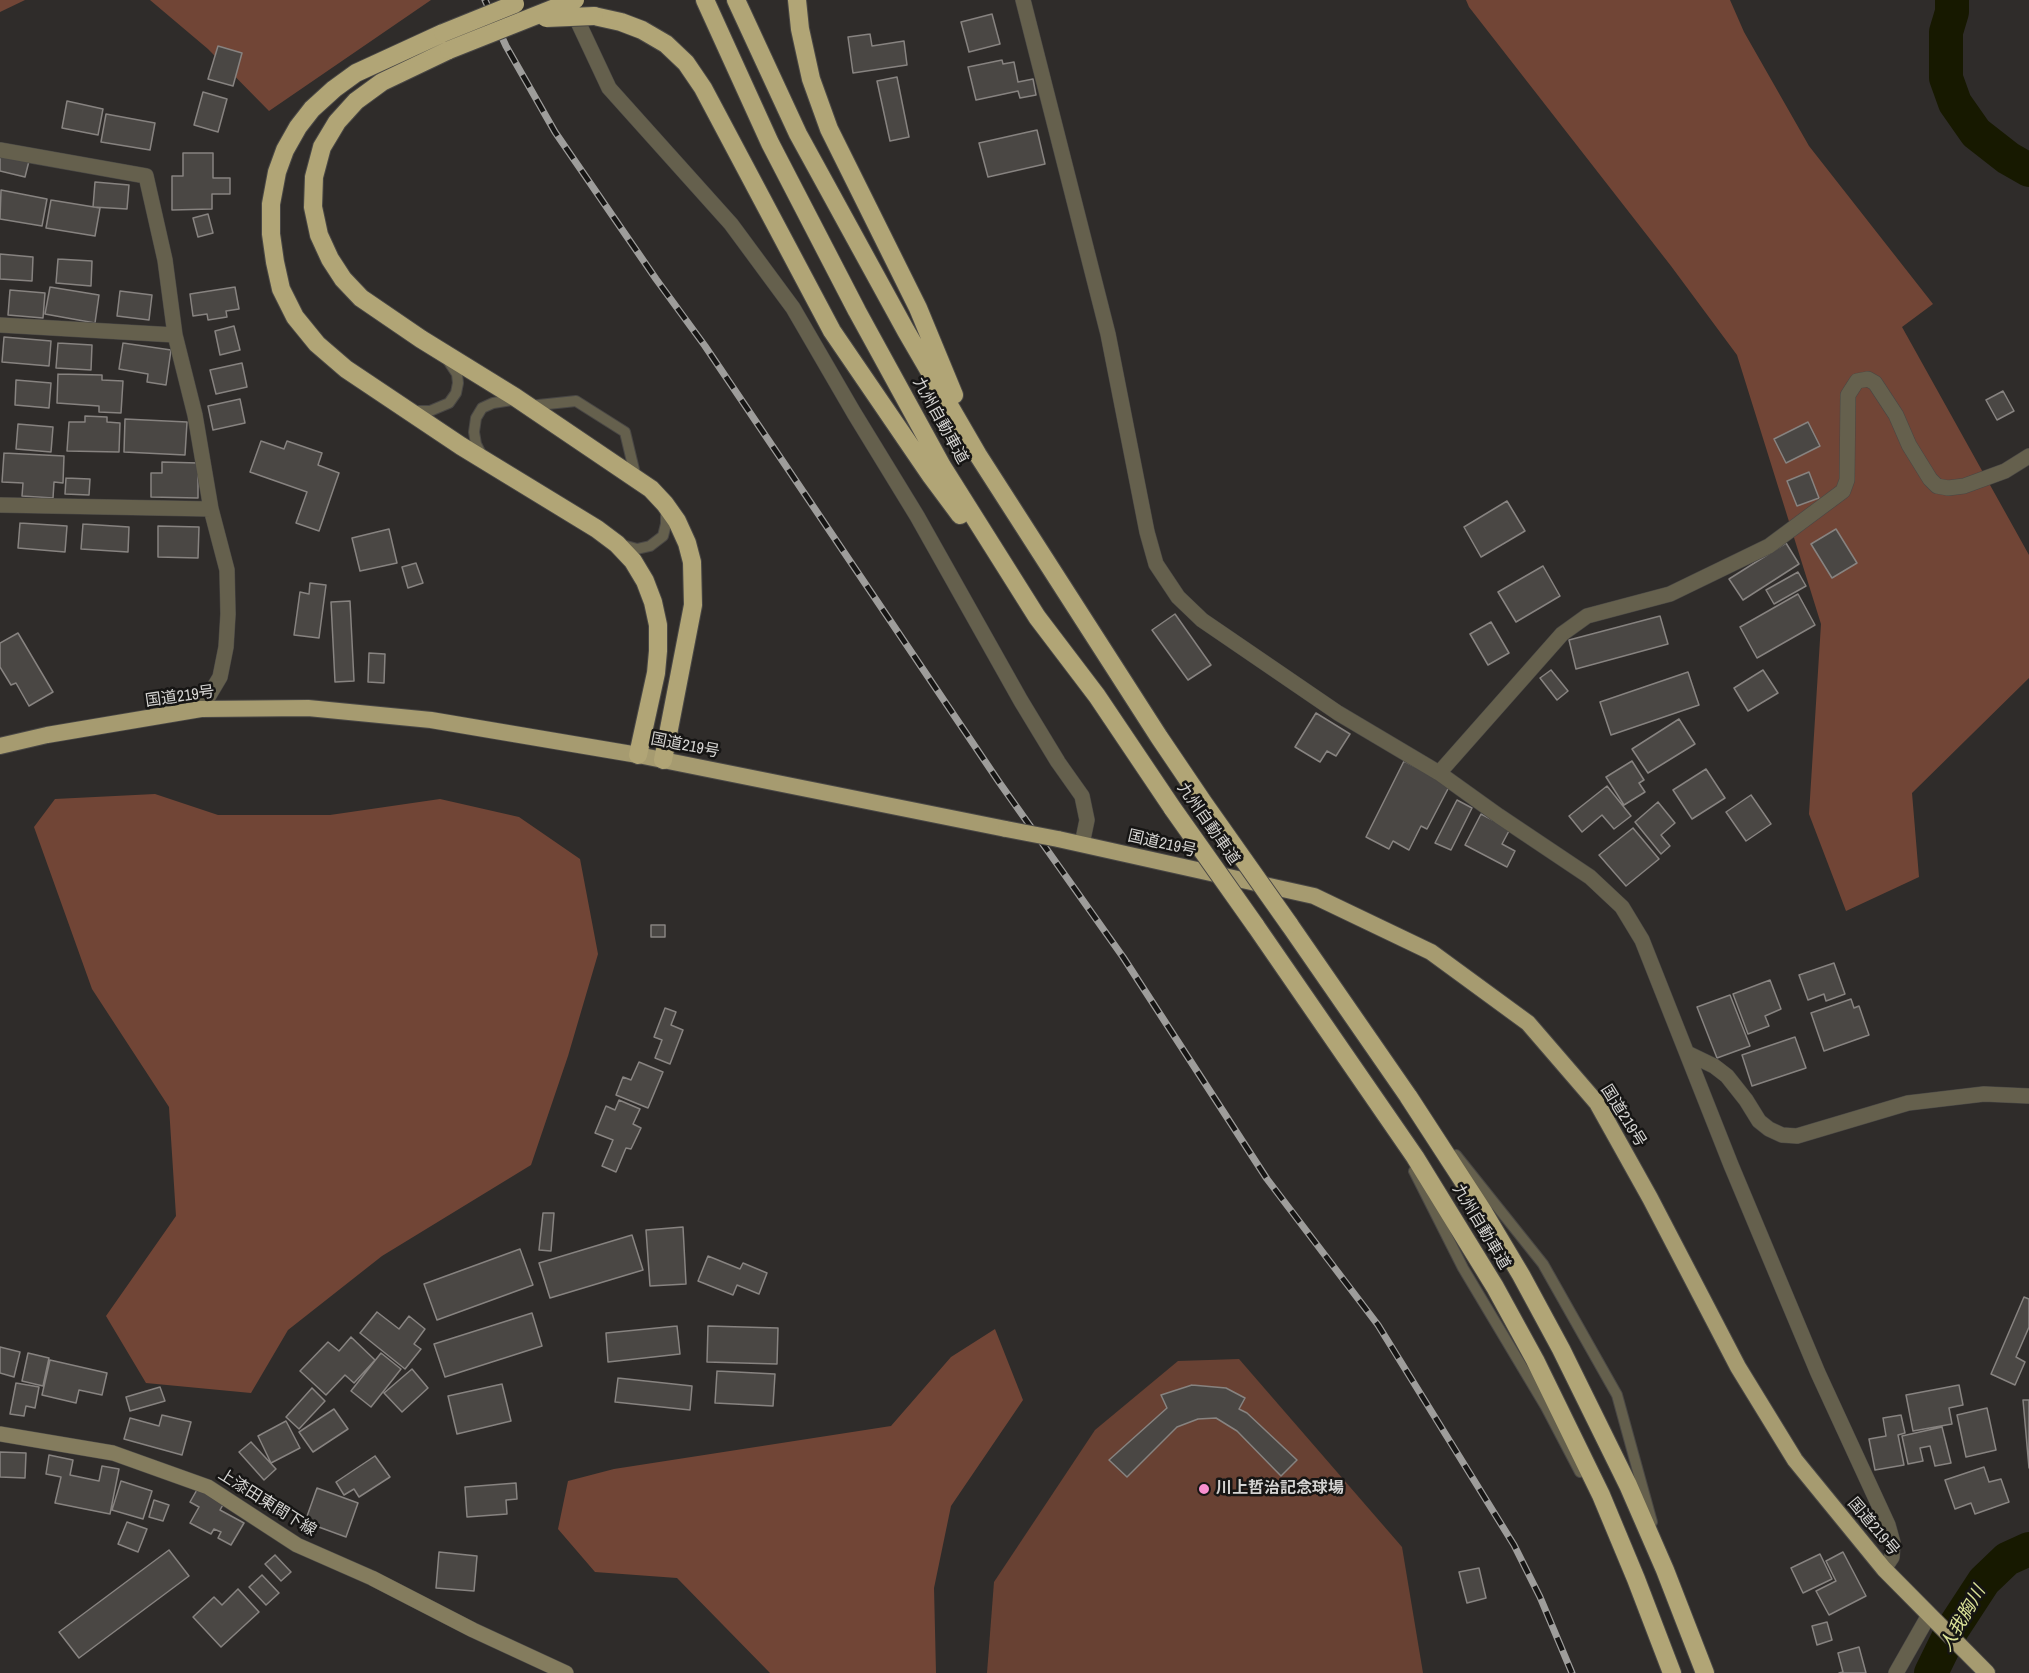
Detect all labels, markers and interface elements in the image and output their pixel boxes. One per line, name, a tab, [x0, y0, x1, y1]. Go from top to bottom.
street label: 九州自動車道	[908, 374, 972, 468]
street label: 国道219号	[144, 683, 216, 711]
street label: 国道219号	[649, 730, 721, 762]
street label: 九州自動車道	[1173, 779, 1243, 869]
street label: 国道219号	[1126, 827, 1198, 861]
street label: 国道219号	[1596, 1081, 1650, 1151]
street label: 九州自動車道	[1448, 1181, 1514, 1273]
street label: 上漆田東間下線	[214, 1465, 320, 1541]
place label: 川上哲治記念球場	[1216, 1479, 1344, 1499]
marker: 川上哲治記念球場	[1197, 1482, 1211, 1496]
street label: 国道219号	[1843, 1494, 1903, 1560]
water label: 人我胸川	[1936, 1582, 1990, 1656]

